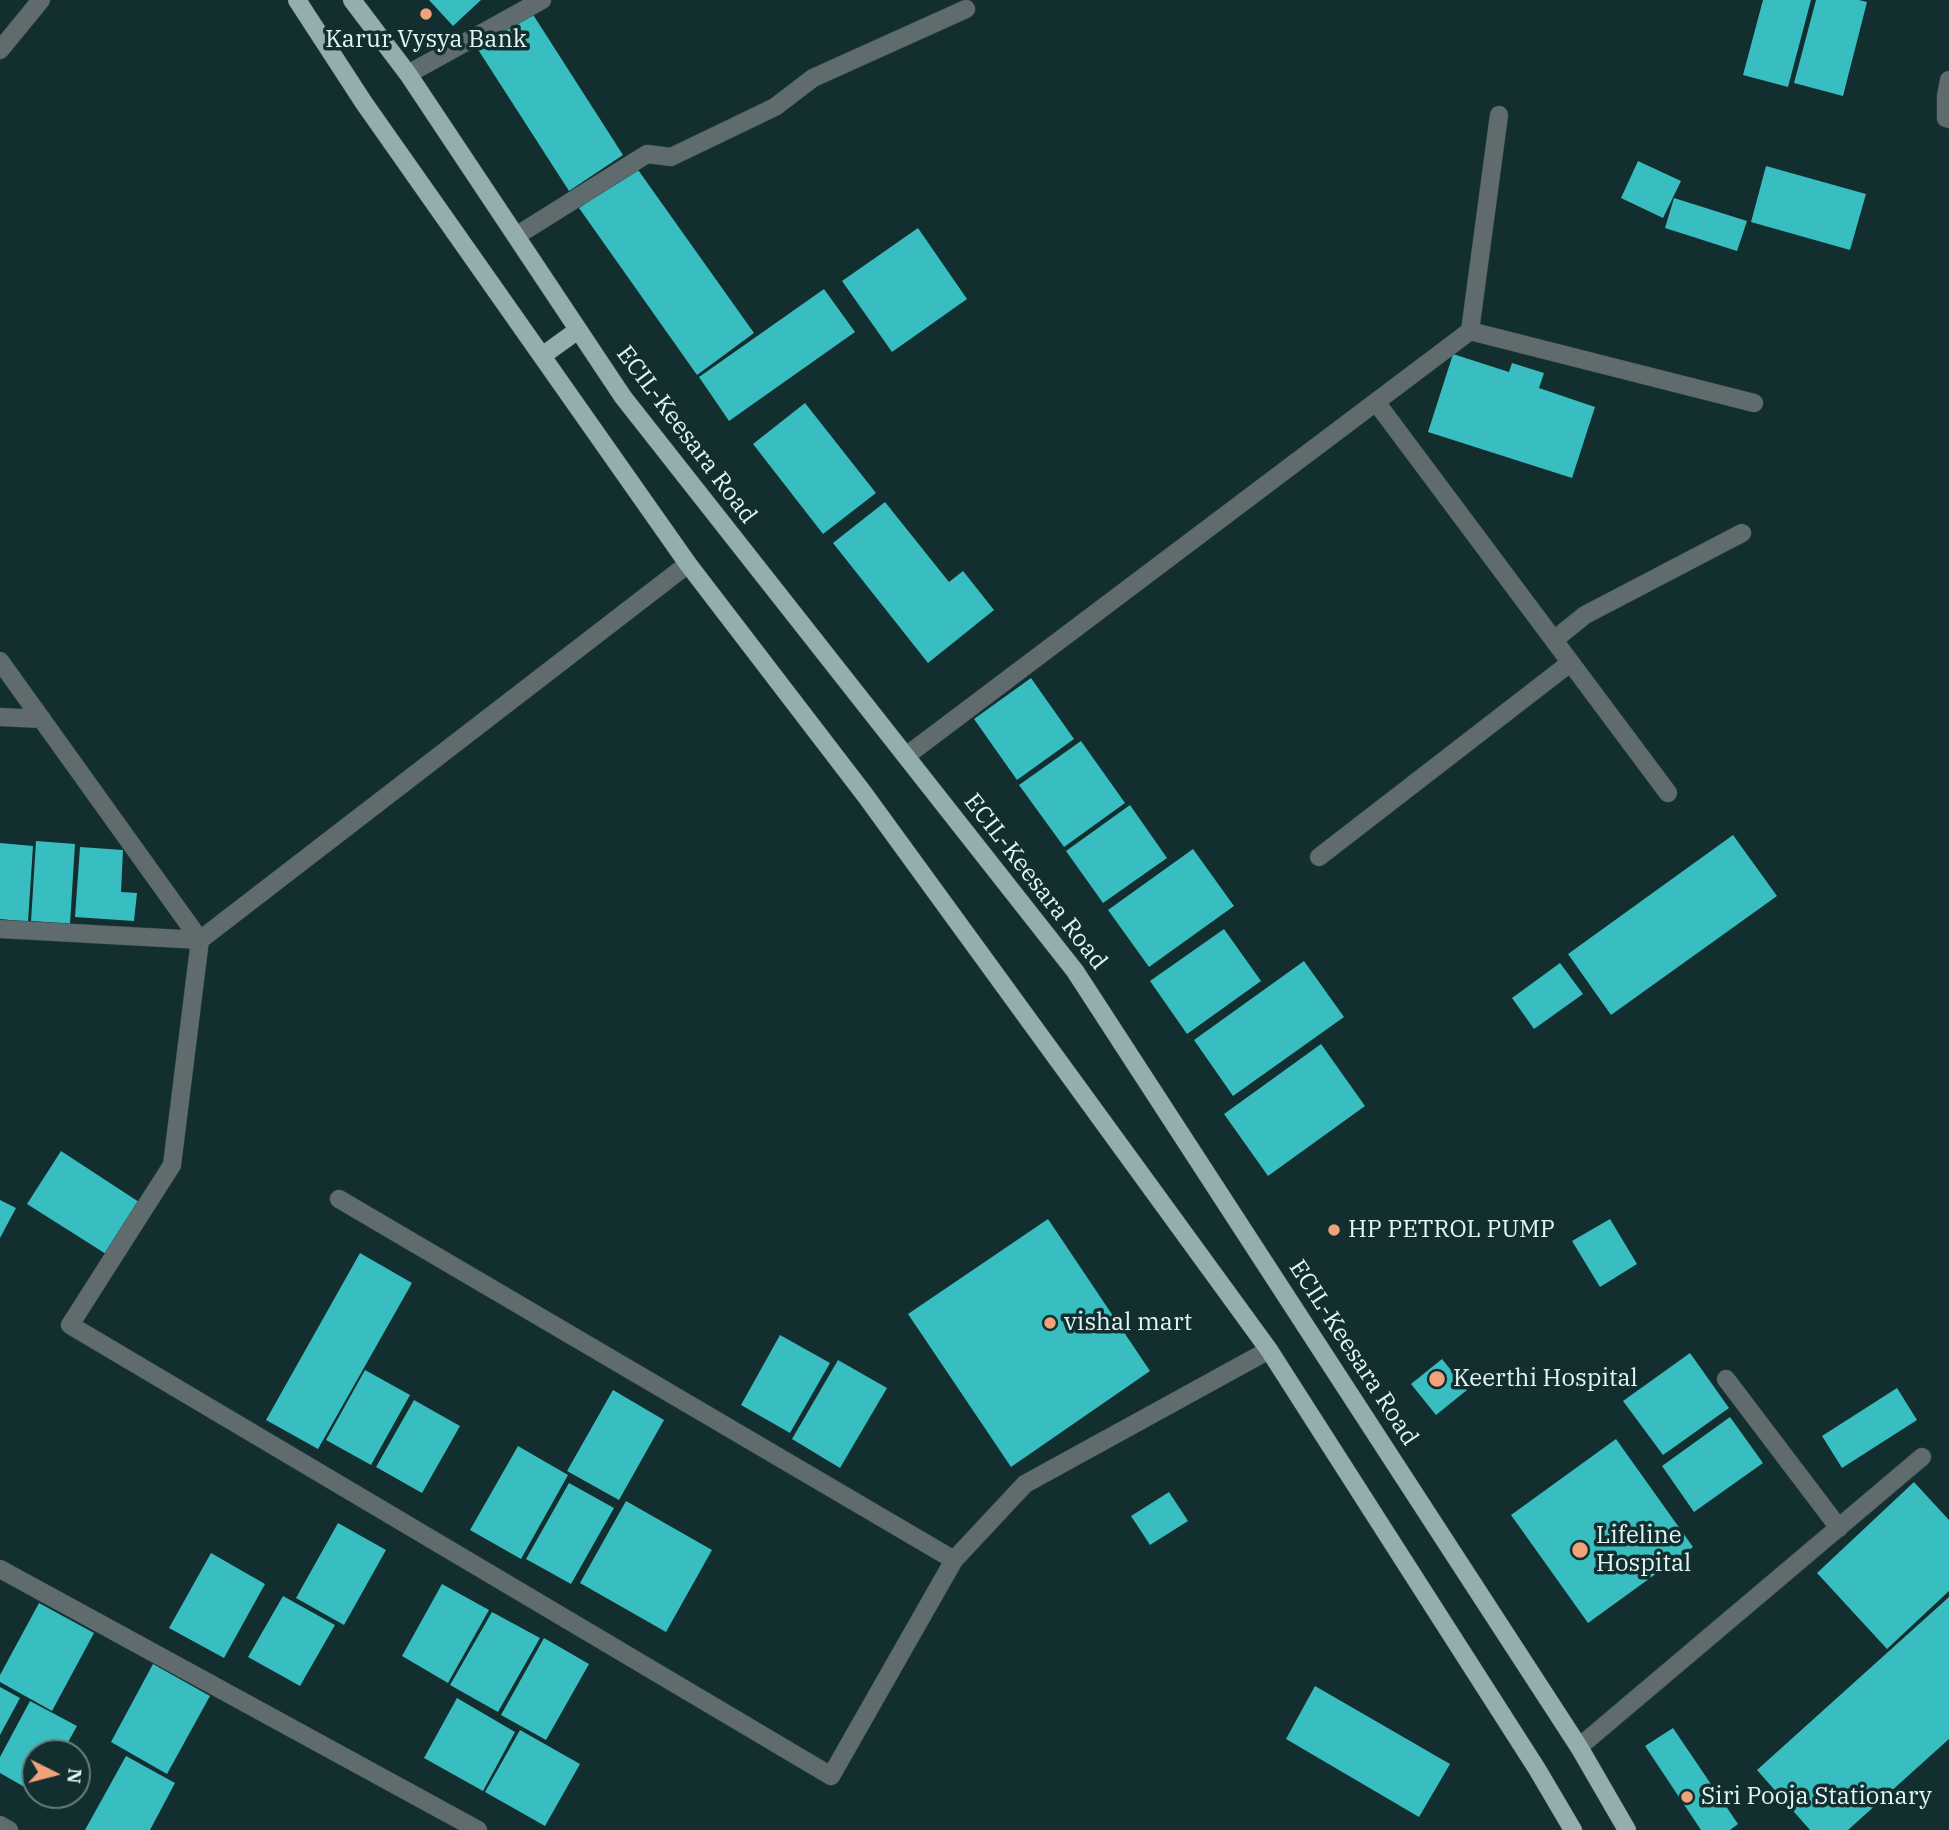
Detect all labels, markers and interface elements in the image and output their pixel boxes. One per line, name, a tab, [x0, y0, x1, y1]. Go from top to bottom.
marker: Karur Vysya Bank	[418, 6, 434, 22]
place label: Karur Vysya Bank	[325, 26, 527, 54]
street label: ECIL-Keesara Road	[610, 340, 762, 530]
street label: ECIL-Keesara Road	[957, 788, 1113, 976]
place label: HP PETROL PUMP	[1348, 1216, 1555, 1244]
marker: HP PETROL PUMP	[1326, 1222, 1342, 1238]
street label: ECIL-Keesara Road	[1282, 1255, 1424, 1451]
place label: vishal mart	[1064, 1309, 1192, 1337]
marker: vishal mart	[1042, 1315, 1058, 1331]
place label: Keerthi Hospital	[1453, 1365, 1638, 1393]
marker: Keerthi Hospital	[1427, 1369, 1447, 1389]
place label: Lifeline Hospital	[1596, 1522, 1691, 1578]
marker: Lifeline Hospital	[1570, 1540, 1590, 1560]
north arrow	[21, 1739, 91, 1809]
text: N	[62, 1767, 88, 1785]
place label: Siri Pooja Stationary	[1701, 1783, 1932, 1811]
marker: Siri Pooja Stationary	[1679, 1789, 1695, 1805]

